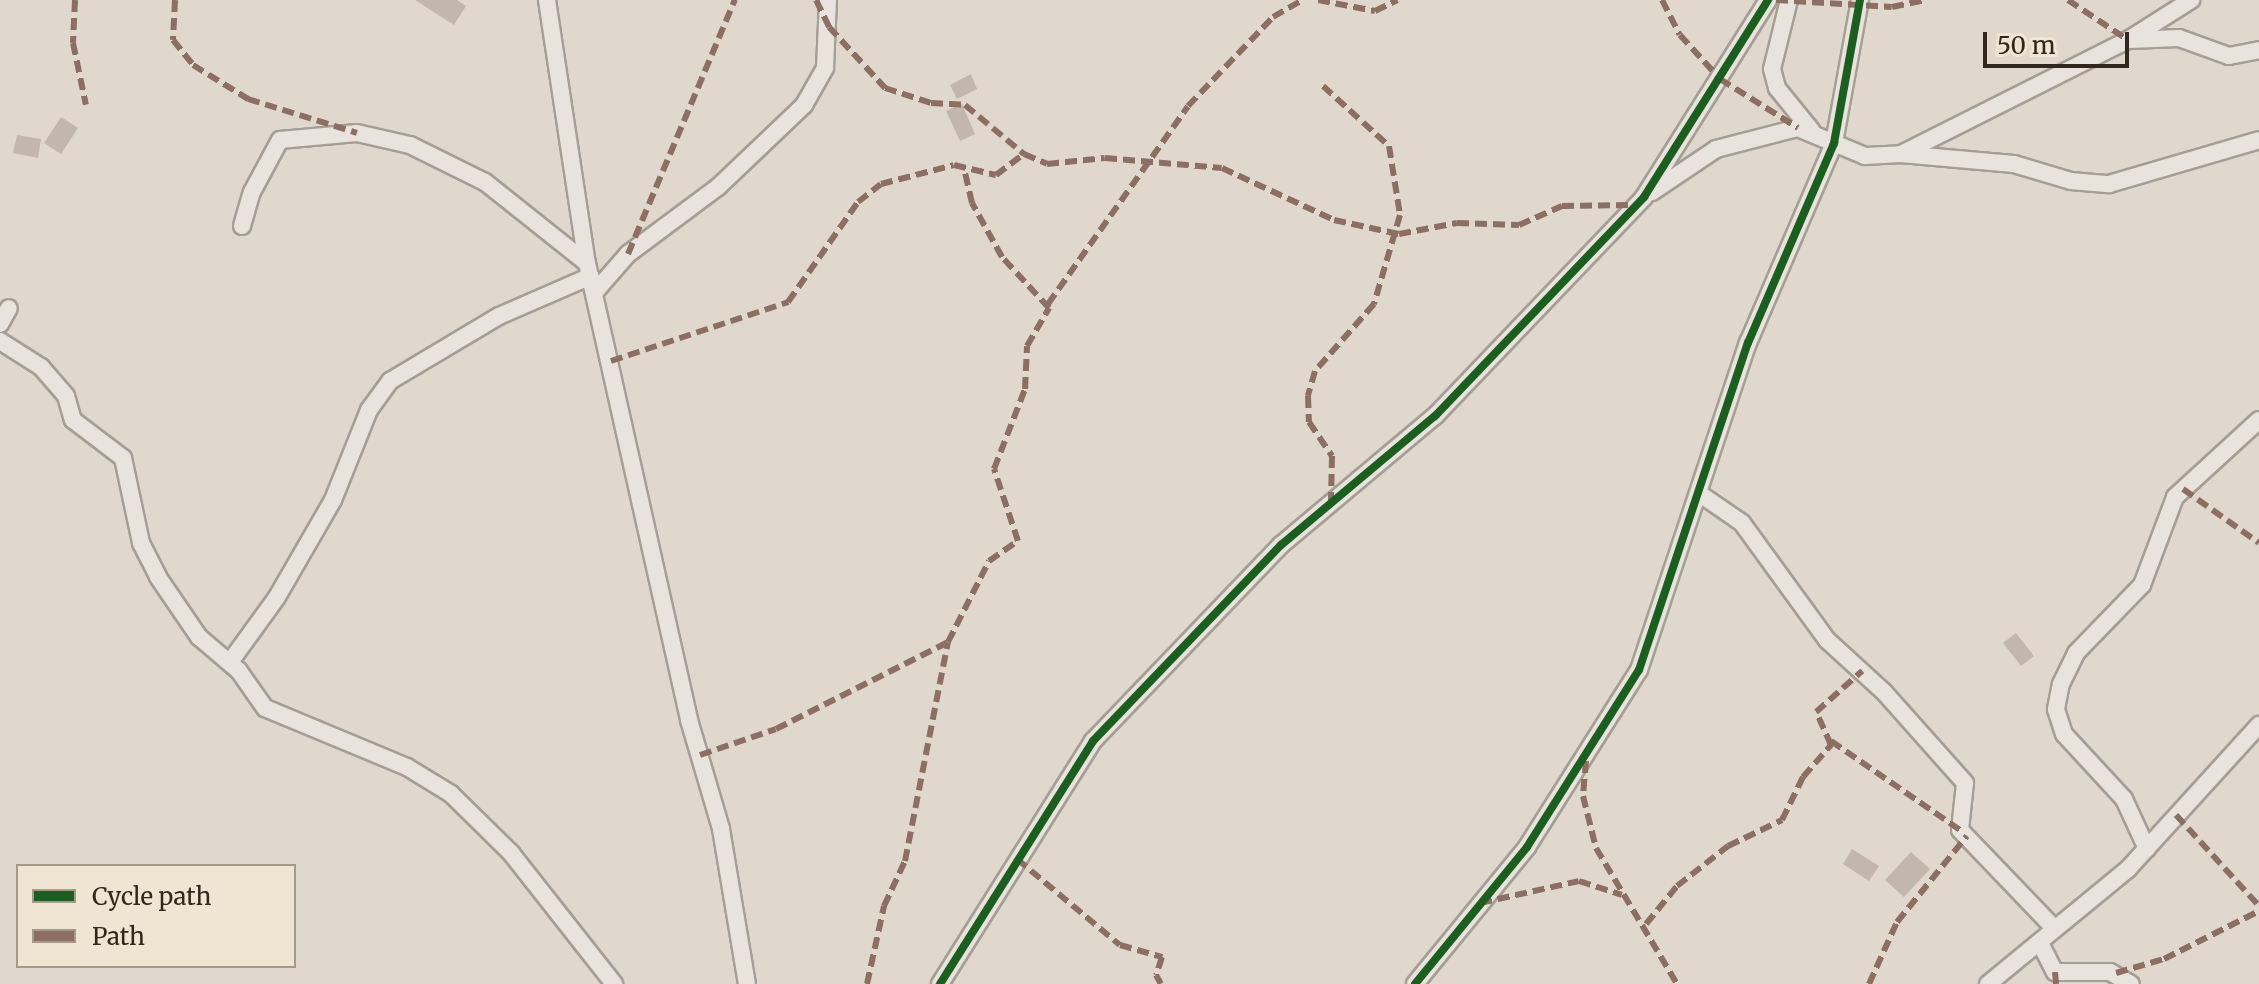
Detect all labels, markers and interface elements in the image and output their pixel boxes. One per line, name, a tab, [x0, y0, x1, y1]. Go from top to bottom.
scale bar	[1987, 16, 2133, 66]
text: 50 m	[1997, 30, 2056, 61]
legend	[16, 864, 296, 968]
text: Cycle path	[92, 881, 211, 912]
text: Path	[92, 921, 145, 952]

